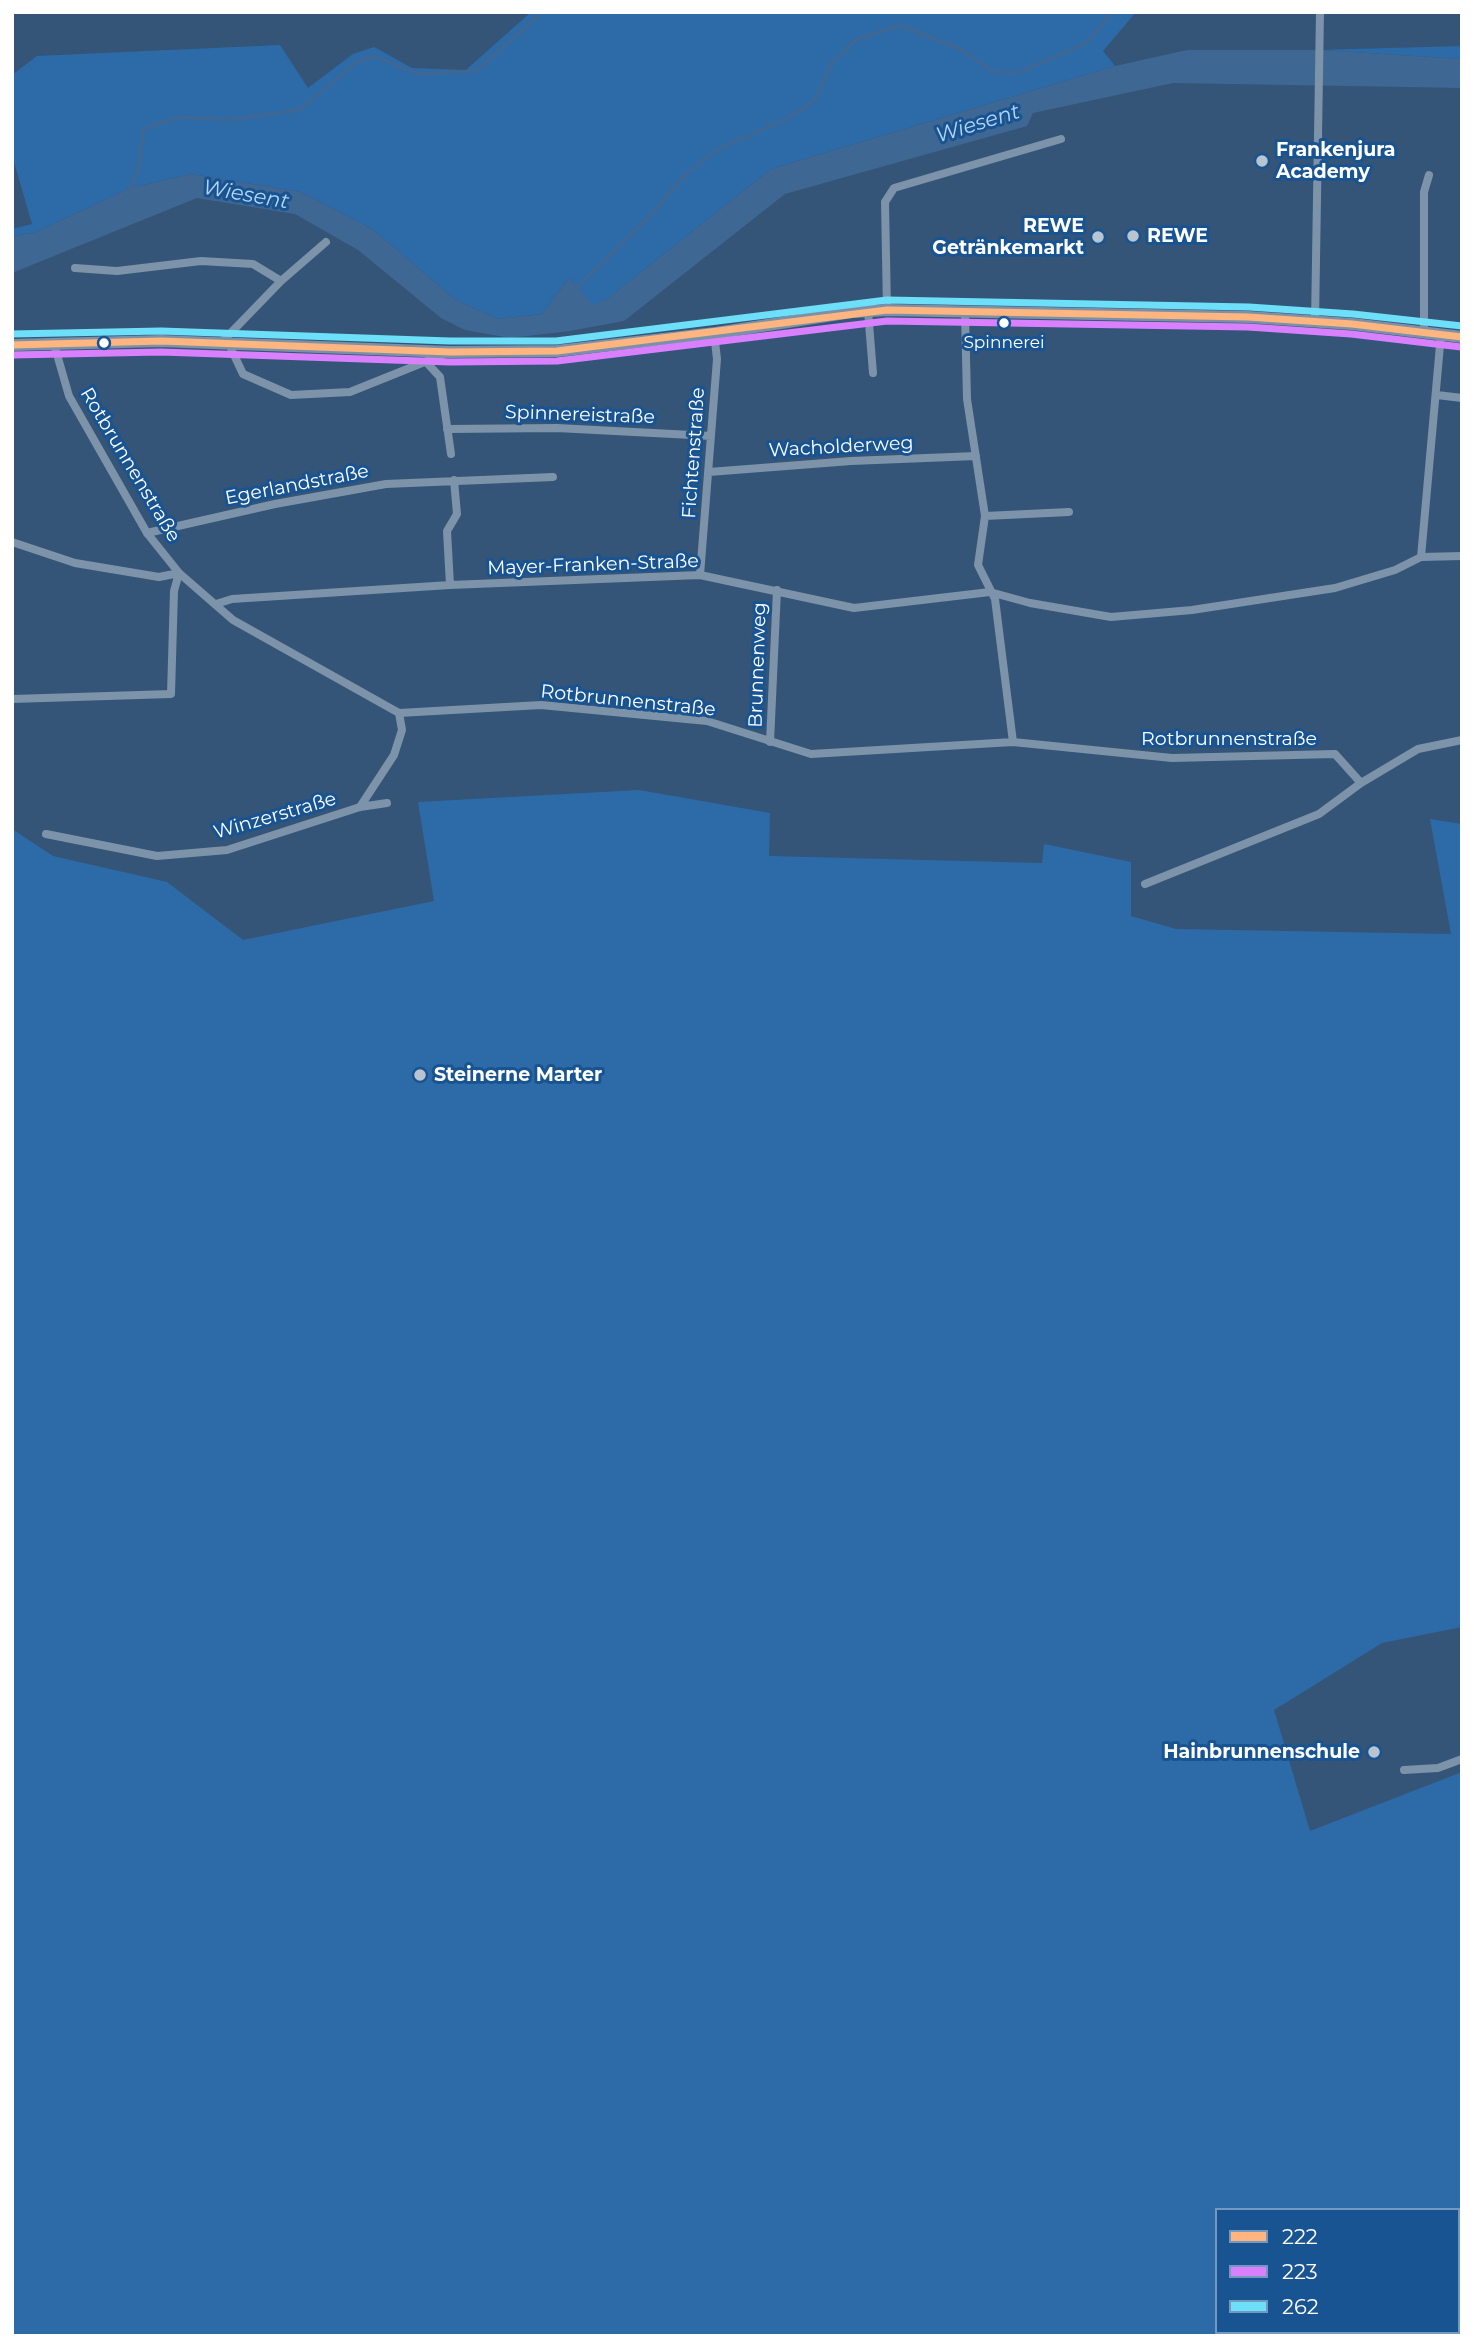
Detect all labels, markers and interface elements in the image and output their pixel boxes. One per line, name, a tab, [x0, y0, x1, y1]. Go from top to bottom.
water label: Wiesent	[933, 99, 1023, 149]
place label: Frankenjura Academy	[1276, 139, 1395, 183]
marker: Frankenjura Academy	[1254, 153, 1270, 169]
water label: Wiesent	[201, 175, 291, 215]
place label: REWE Getränkemarkt	[932, 215, 1084, 259]
place label: REWE	[1147, 225, 1208, 247]
marker: REWE	[1125, 228, 1141, 244]
marker: REWE Getränkemarkt	[1090, 229, 1106, 245]
marker: Spinnerei	[997, 316, 1011, 330]
place label: Spinnerei	[963, 333, 1045, 353]
unlabelled marker	[97, 336, 111, 350]
street label: Rotbrunnenstraße	[75, 384, 185, 546]
street label: Fichtenstraße	[678, 387, 710, 519]
street label: Spinnereistraße	[505, 401, 655, 429]
street label: Wacholderweg	[768, 432, 914, 462]
street label: Egerlandstraße	[223, 460, 371, 510]
street label: Mayer-Franken-Straße	[487, 550, 699, 580]
street label: Brunnenweg	[744, 602, 772, 728]
street label: Rotbrunnenstraße	[539, 680, 717, 722]
street label: Rotbrunnenstraße	[1141, 728, 1317, 750]
street label: Winzerstraße	[211, 788, 339, 844]
place label: Steinerne Marter	[434, 1064, 602, 1086]
marker: Steinerne Marter	[412, 1067, 428, 1083]
place label: Hainbrunnenschule	[1163, 1741, 1360, 1763]
marker: Hainbrunnenschule	[1366, 1744, 1382, 1760]
legend	[1215, 2208, 1460, 2334]
text: 222	[1282, 2224, 1318, 2249]
text: 223	[1282, 2259, 1318, 2284]
text: 262	[1282, 2294, 1319, 2319]

